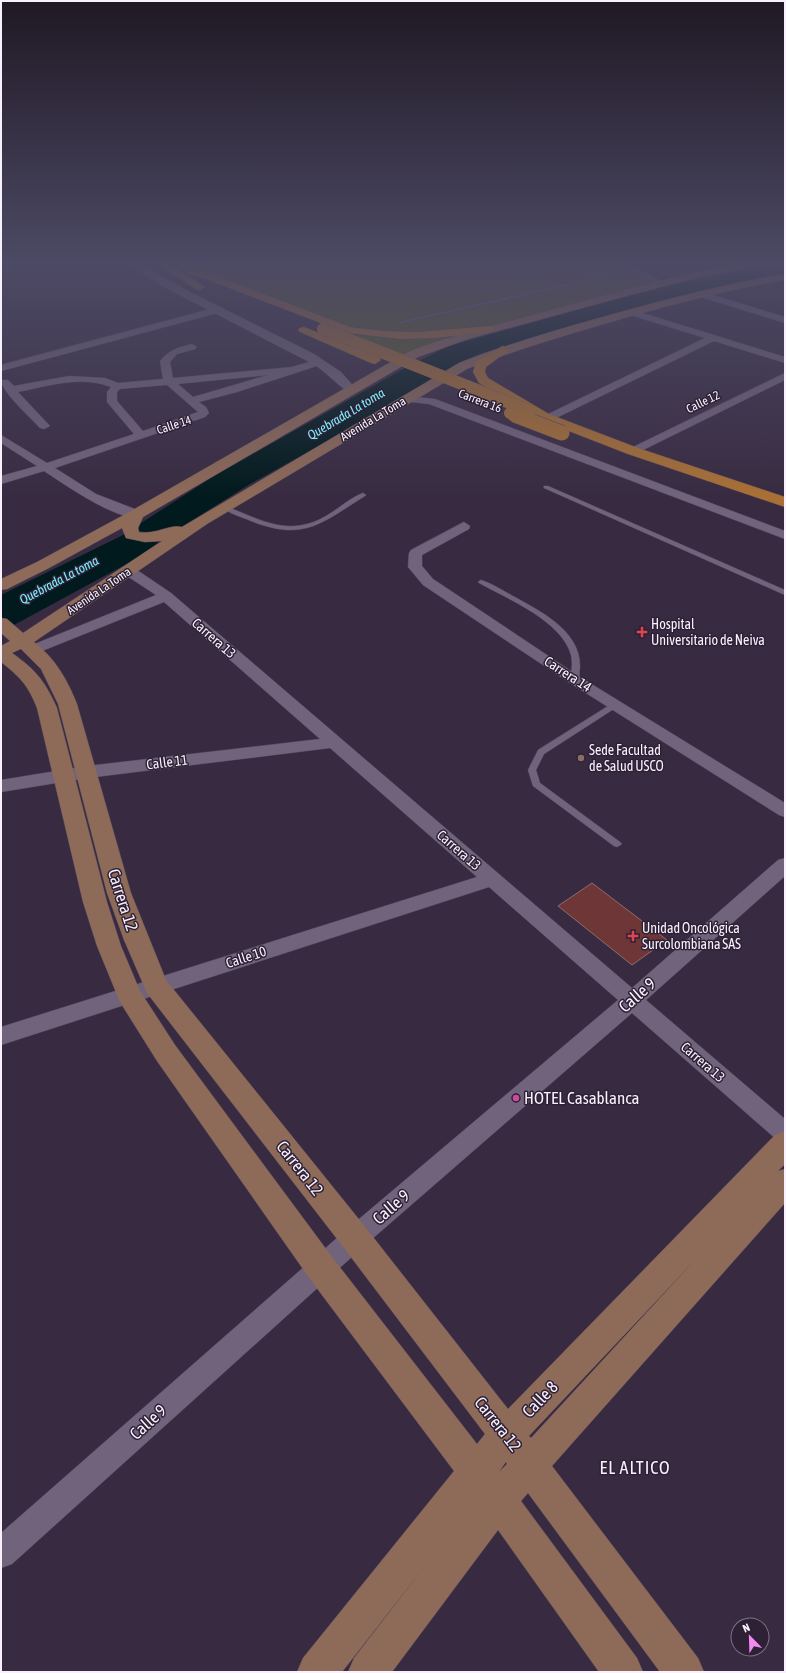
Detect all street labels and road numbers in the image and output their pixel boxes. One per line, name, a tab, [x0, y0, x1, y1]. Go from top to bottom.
street label: Carrera 16	[456, 386, 504, 416]
street label: Calle 12	[684, 388, 722, 416]
street label: Avenida La Toma	[338, 394, 408, 444]
street label: Calle 14	[155, 413, 193, 437]
street label: Avenida La Toma	[64, 565, 134, 617]
street label: Carrera 13	[189, 615, 239, 661]
street label: Carrera 14	[541, 653, 595, 695]
street label: Calle 11	[145, 752, 189, 772]
street label: Carrera 13	[434, 827, 484, 873]
street label: Carrera 12	[104, 866, 142, 934]
street label: Calle 10	[224, 943, 269, 971]
street label: Calle 9	[614, 974, 660, 1016]
street label: Carrera 13	[678, 1039, 728, 1085]
street label: Carrera 12	[272, 1137, 328, 1199]
street label: Calle 9	[368, 1186, 414, 1228]
street label: Calle 8	[518, 1377, 562, 1421]
street label: Carrera 12	[470, 1393, 526, 1455]
street label: Calle 9	[126, 1400, 170, 1444]

